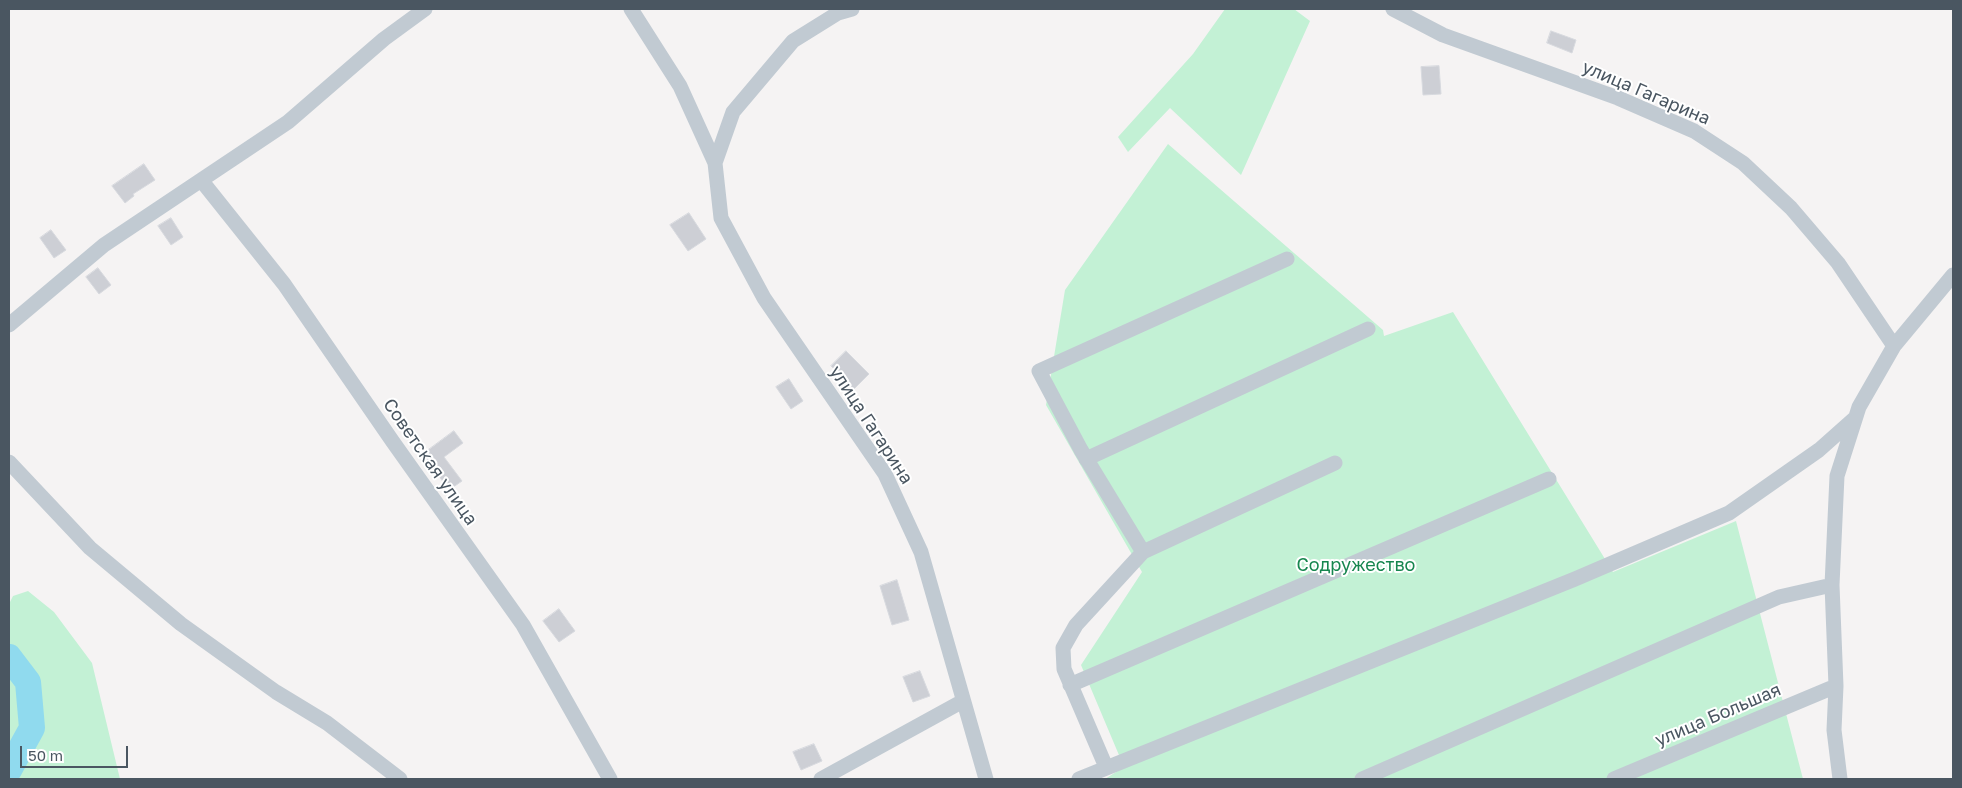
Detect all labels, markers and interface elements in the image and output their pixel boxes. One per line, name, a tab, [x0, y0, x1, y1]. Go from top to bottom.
street label: улица Гагарина	[1579, 56, 1713, 130]
street label: улица Гагарина	[825, 362, 917, 488]
street label: Советская улица	[378, 394, 482, 530]
park label: Содружество	[1297, 554, 1415, 576]
street label: улица Большая	[1652, 679, 1784, 751]
scale bar	[22, 736, 130, 768]
text: 50 m	[28, 746, 63, 764]

